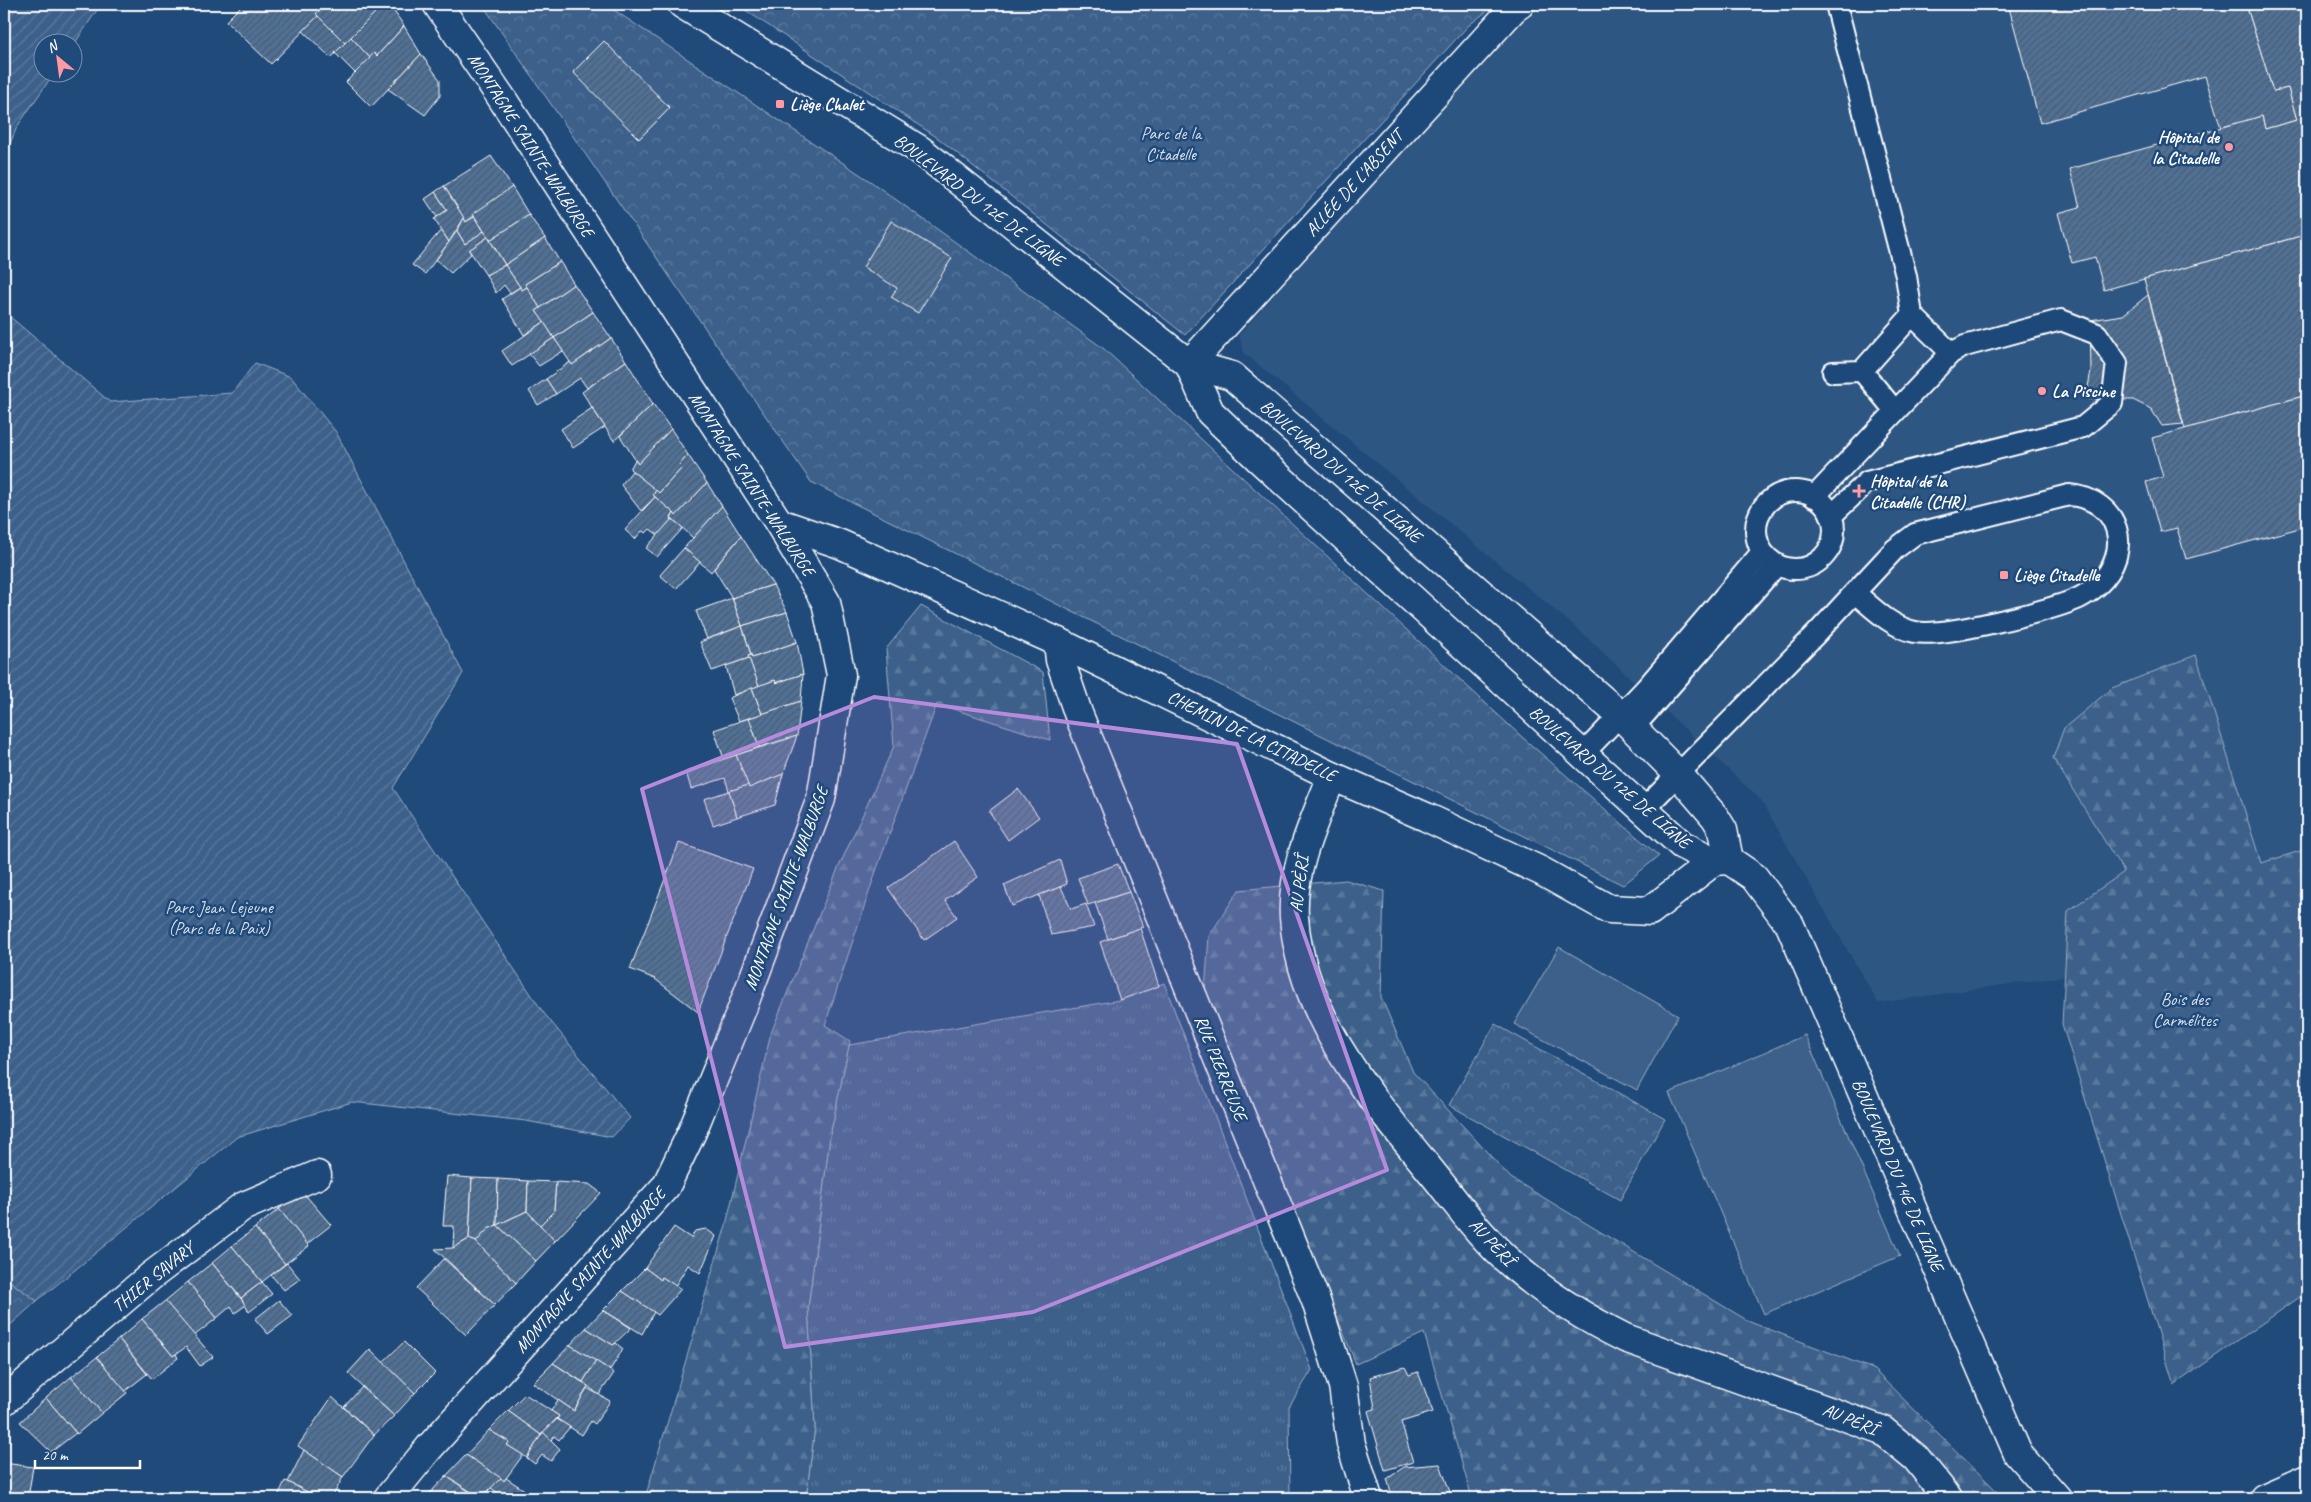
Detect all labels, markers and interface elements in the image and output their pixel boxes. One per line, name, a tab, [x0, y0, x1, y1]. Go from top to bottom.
north arrow	[32, 32, 82, 82]
text: N	[44, 36, 62, 57]
street label: MONTAGNE SAINTE-WALBURGE	[463, 49, 600, 243]
place label: Liège Chalet	[790, 93, 866, 115]
marker: Liège Chalet	[774, 98, 786, 110]
park label: Parc de la Citadelle	[1141, 122, 1203, 165]
street label: ALLÉE DE L'ABSENT	[1300, 122, 1410, 241]
place label: Hôpital de la Citadelle	[2152, 126, 2221, 169]
street label: BOULEVARD DU 12E DE LIGNE	[890, 129, 1070, 273]
marker: Hôpital de la Citadelle	[2223, 141, 2235, 153]
place label: La Piscine	[2052, 380, 2117, 402]
marker: La Piscine	[2036, 385, 2048, 397]
street label: MONTAGNE SAINTE-WALBURGE	[684, 388, 821, 582]
street label: BOULEVARD DU 12E DE LIGNE	[1256, 395, 1428, 549]
place label: Hôpital de la Citadelle (CHR)	[1870, 470, 1966, 513]
marker: Hôpital de la Citadelle (CHR)	[1852, 484, 1866, 498]
place label: Liège Citadelle	[2014, 564, 2102, 586]
marker: Liège Citadelle	[1998, 569, 2010, 581]
street label: CHEMIN DE LA CITADELLE	[1164, 686, 1342, 787]
street label: BOULEVARD DU 12E DE LIGNE	[1525, 701, 1697, 855]
street label: MONTAGNE SAINTE-WALBURGE	[739, 781, 834, 993]
street label: AU PÈRÎ	[1285, 851, 1314, 914]
park label: Parc Jean Lejeune (Parc de la Paix)	[165, 896, 274, 939]
park label: Bois des Carmélites	[2153, 988, 2219, 1031]
street label: RUE PIERREUSE	[1190, 1012, 1253, 1126]
street label: BOULEVARD DU 14E DE LIGNE	[1847, 1075, 1950, 1277]
street label: MONTAGNE SAINTE-WALBURGE	[510, 1181, 672, 1357]
street label: AU PÈRÎ	[1465, 1214, 1522, 1273]
street label: THIER SAVARY	[108, 1235, 202, 1317]
street label: AU PÈRÎ	[1820, 1398, 1884, 1441]
scale bar	[35, 1437, 140, 1469]
text: 20 m	[42, 1446, 69, 1465]

